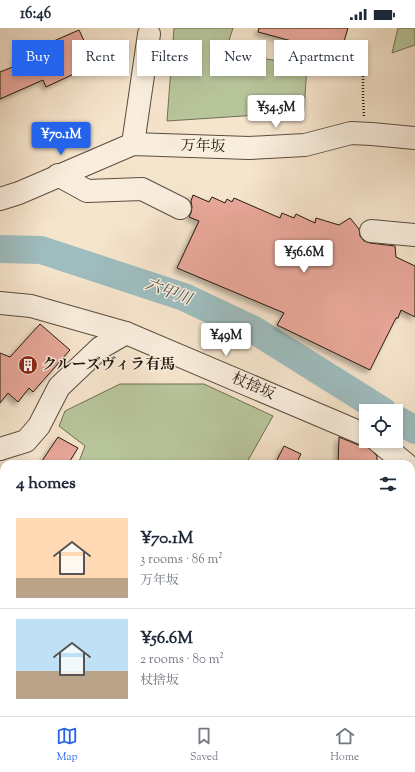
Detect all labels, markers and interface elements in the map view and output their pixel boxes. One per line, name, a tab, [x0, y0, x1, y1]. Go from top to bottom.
text: 16:46	[20, 4, 51, 25]
chip: Buy	[12, 40, 64, 76]
chip: Rent	[72, 40, 129, 76]
chip: Filters	[137, 40, 202, 76]
chip: New	[210, 40, 266, 76]
chip: Apartment	[274, 40, 368, 76]
pin: ¥54.5M	[243, 95, 309, 129]
text: ¥54.5M	[256, 99, 296, 117]
pin: ¥70.1M	[28, 122, 94, 156]
text: ¥70.1M	[41, 126, 81, 144]
street label: 万年坂	[180, 136, 226, 158]
pin: ¥56.6M	[271, 240, 337, 274]
text: ¥56.6M	[284, 244, 324, 262]
water label: 六甲川	[142, 274, 196, 313]
pin: ¥49M	[202, 323, 250, 357]
text: ¥49M	[210, 327, 242, 345]
building icon: クルーズヴィラ有馬	[17, 354, 39, 376]
place label: クルーズヴィラ有馬	[42, 355, 175, 376]
street label: 杖捨坂	[228, 369, 278, 405]
map controls	[359, 404, 403, 448]
button: locate	[359, 404, 403, 448]
text: 4 homes	[16, 472, 76, 496]
icon: filters	[377, 473, 399, 495]
text: ¥70.1M	[140, 527, 193, 551]
icon: home	[48, 534, 96, 582]
text: 3 rooms · 86 m²	[140, 551, 223, 569]
text: 万年坂	[140, 572, 179, 590]
text: ¥56.6M	[140, 627, 193, 651]
icon: home	[48, 635, 96, 683]
text: 2 rooms · 80 m²	[140, 651, 224, 669]
text: 杖捨坂	[140, 672, 179, 690]
tab: Map	[56, 725, 78, 765]
tab: Saved	[190, 725, 218, 765]
tab: Home	[330, 725, 359, 765]

